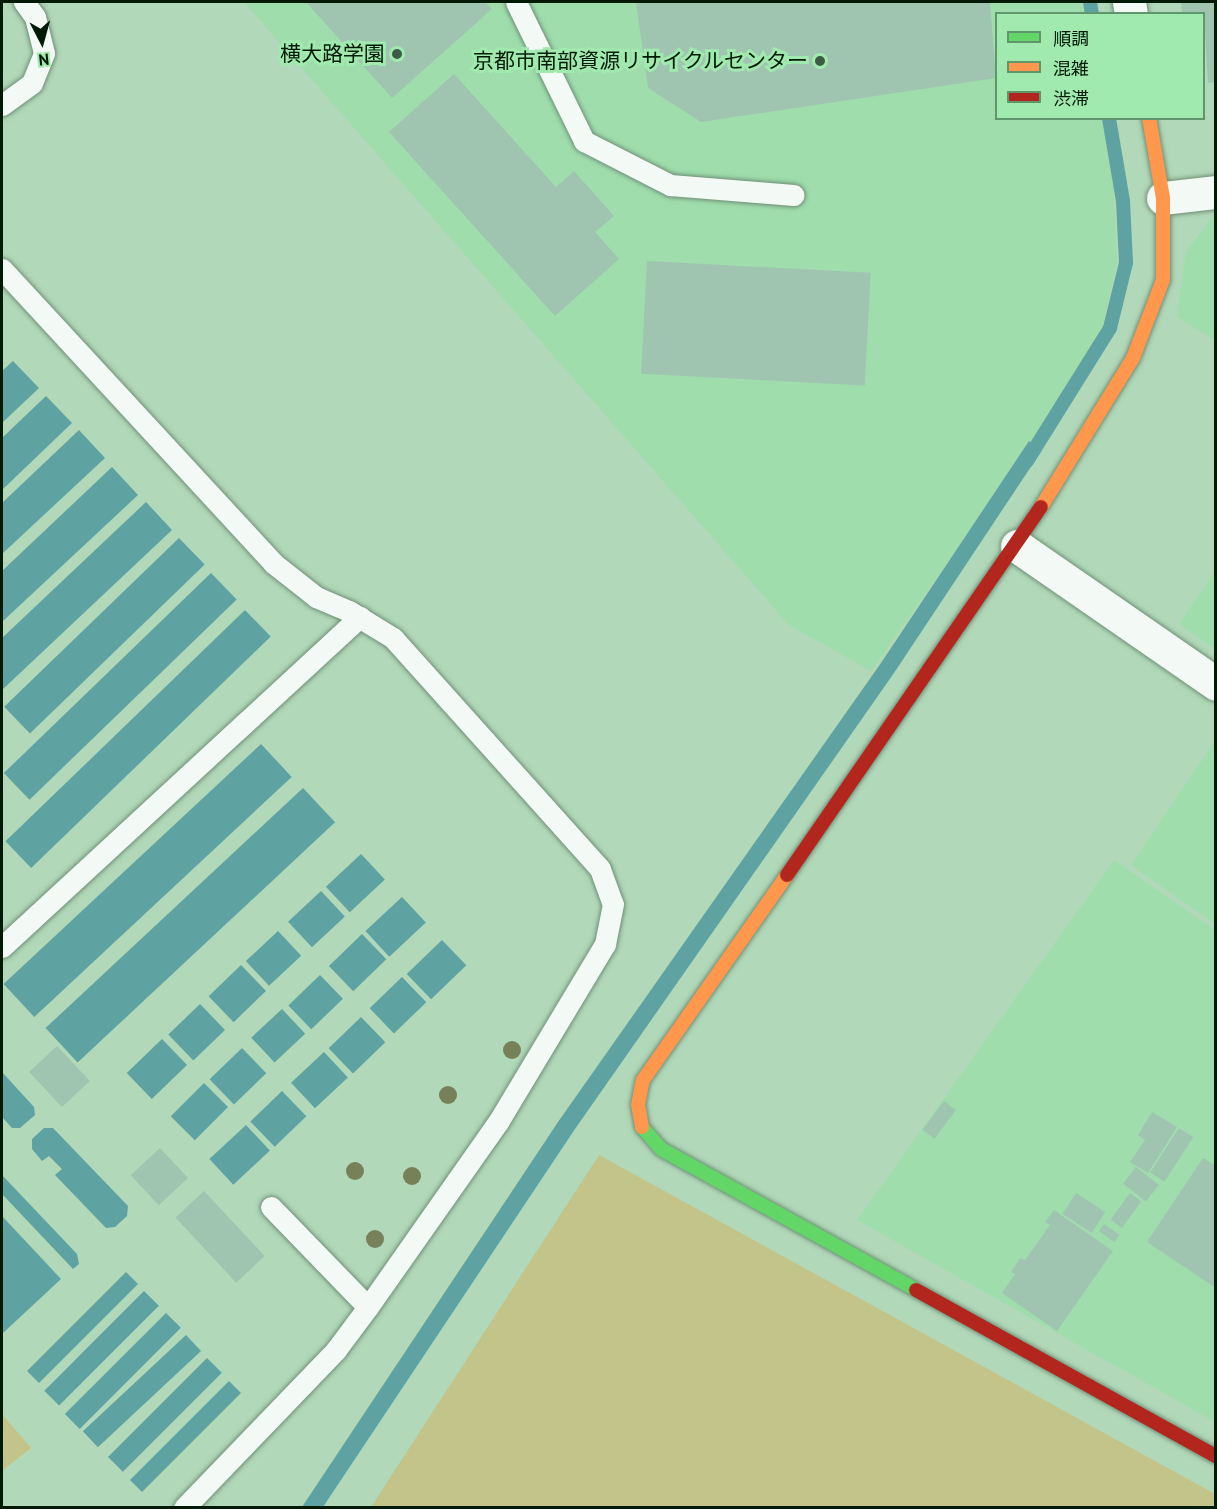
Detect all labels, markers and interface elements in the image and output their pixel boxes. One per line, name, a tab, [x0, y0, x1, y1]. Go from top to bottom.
north arrow	[12, 12, 72, 72]
legend	[995, 12, 1205, 120]
text: 順調	[1053, 27, 1089, 50]
place label: 横大路学園	[280, 41, 385, 67]
marker: 横大路学園	[390, 47, 404, 61]
place label: 京都市南部資源リサイクルセンター	[472, 48, 808, 74]
text: N	[38, 49, 50, 70]
marker: 京都市南部資源リサイクルセンター	[813, 54, 827, 68]
text: 混雑	[1053, 57, 1089, 80]
text: 渋滞	[1053, 87, 1089, 110]

